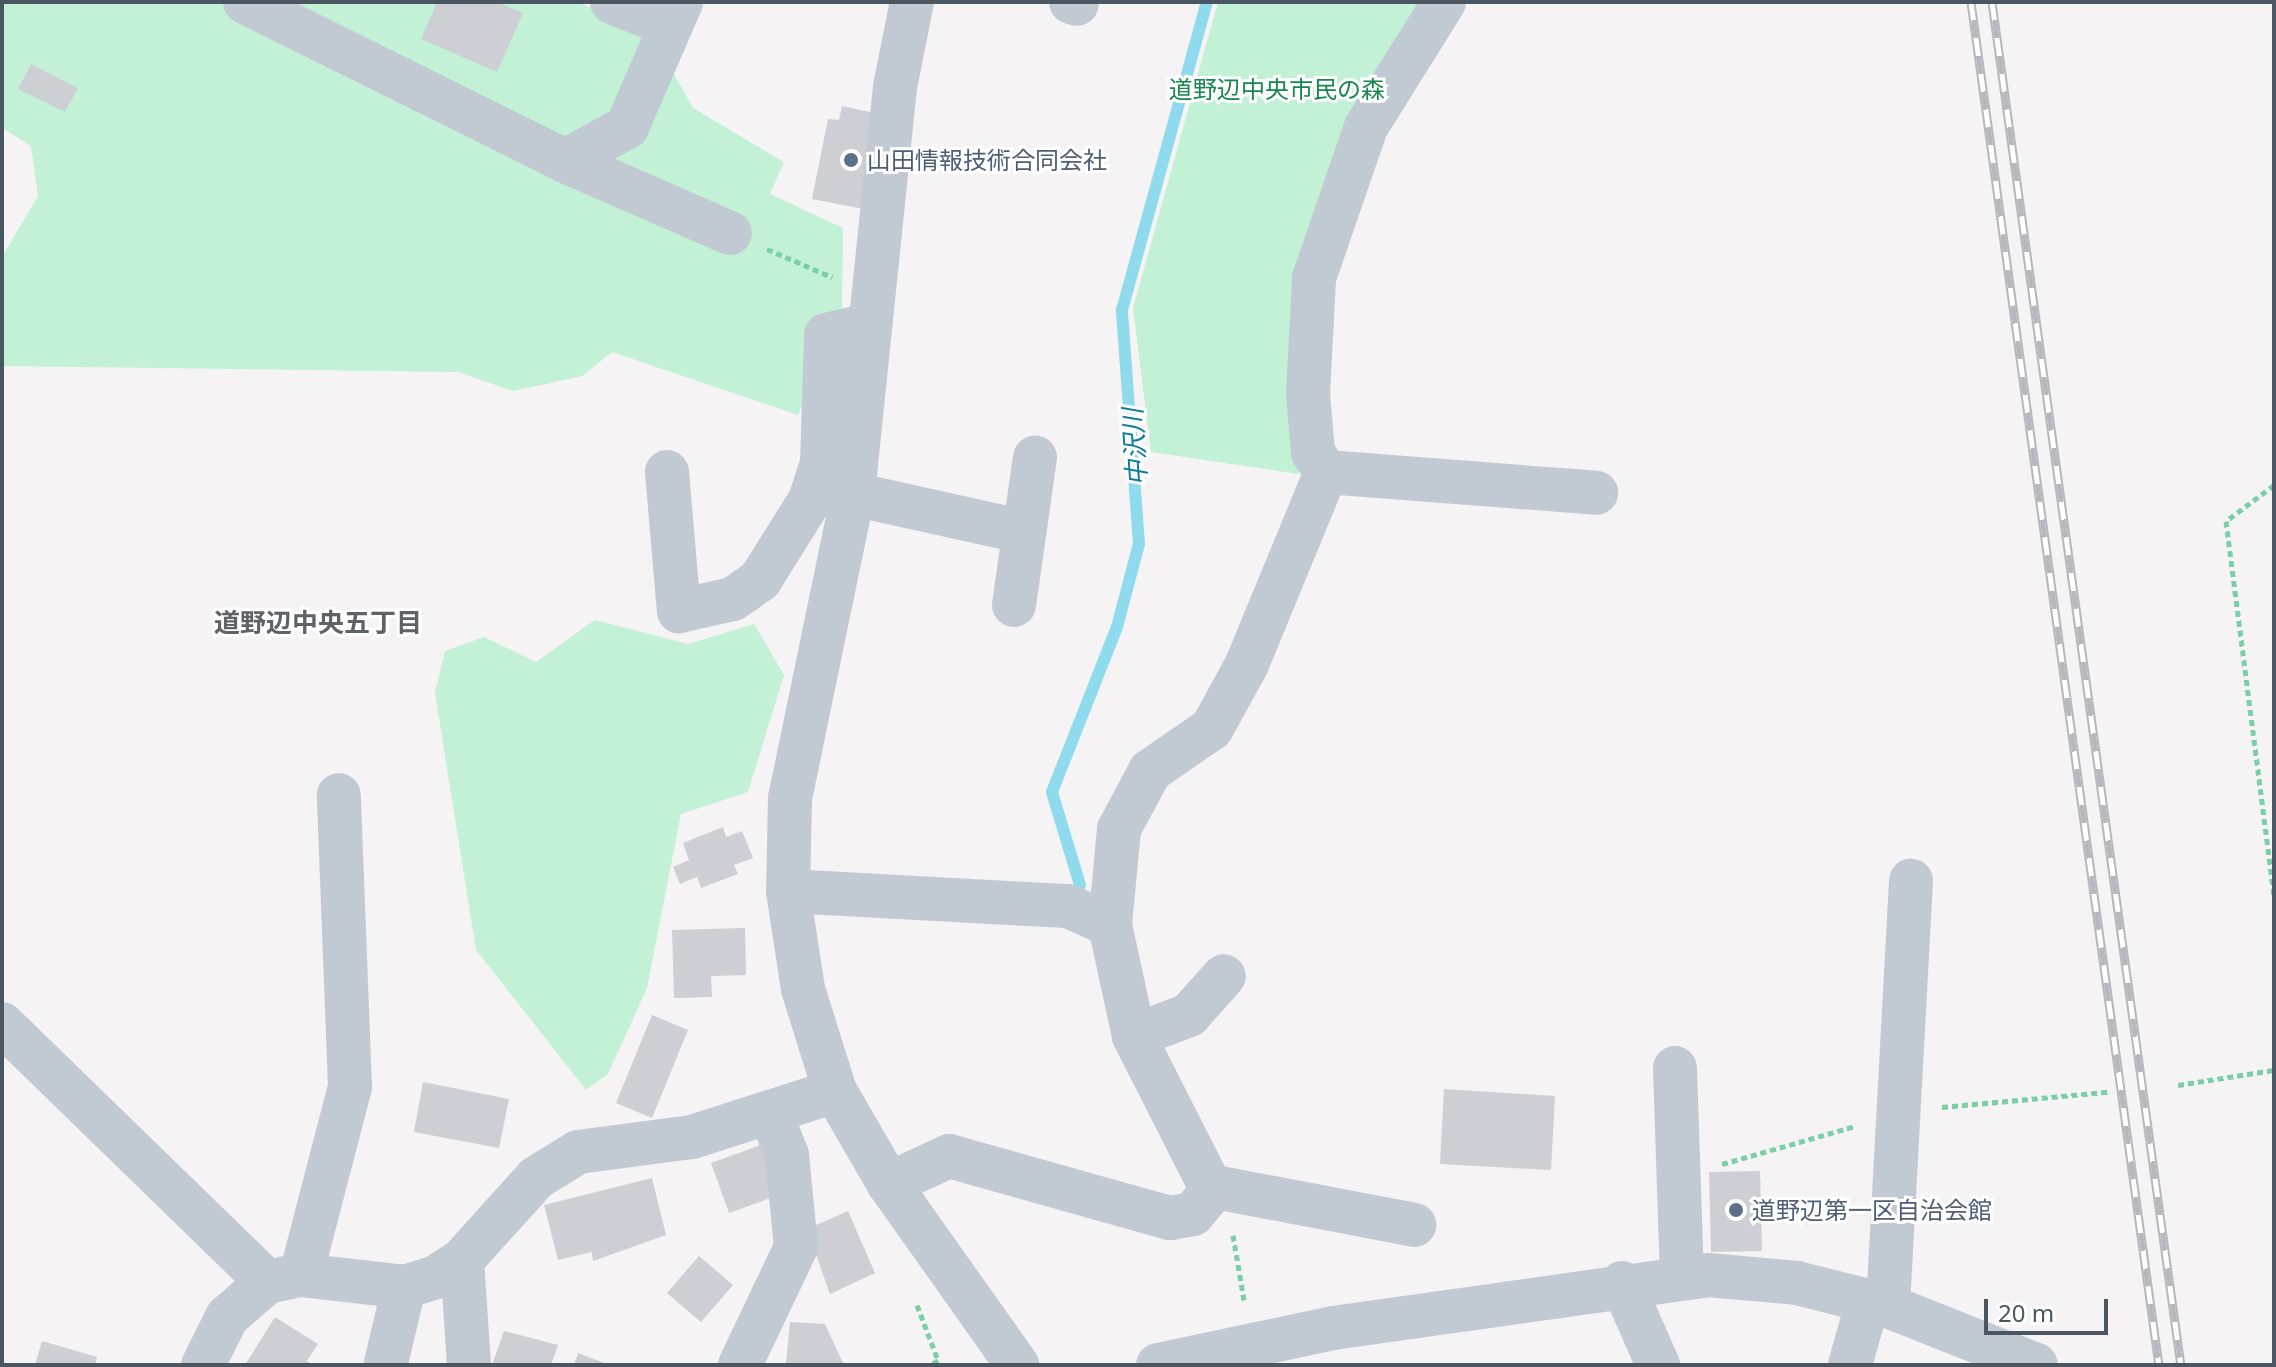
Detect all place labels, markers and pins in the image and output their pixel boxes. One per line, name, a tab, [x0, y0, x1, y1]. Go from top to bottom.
place label: 山田情報技術合同会社	[867, 146, 1107, 174]
marker: 山田情報技術合同会社	[842, 151, 860, 169]
place label: 道野辺第一区自治会館	[1752, 1196, 1992, 1224]
marker: 道野辺第一区自治会館	[1727, 1201, 1745, 1219]

